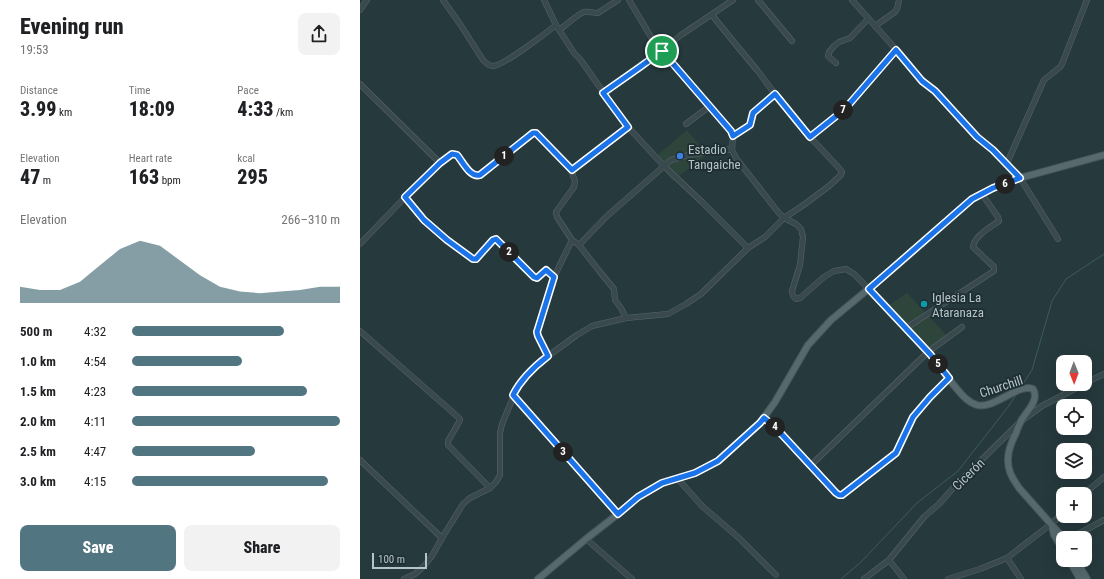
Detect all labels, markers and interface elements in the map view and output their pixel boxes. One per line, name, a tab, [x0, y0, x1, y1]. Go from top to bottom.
button: share	[298, 13, 340, 55]
text: Evening run	[20, 14, 124, 39]
pin	[645, 34, 679, 68]
icon: arrive	[651, 40, 673, 62]
text: 19:53	[20, 42, 49, 57]
text: Distance	[20, 84, 58, 97]
text: Time	[129, 84, 150, 97]
text: Pace	[237, 84, 259, 97]
text: 3.99	[20, 97, 56, 121]
text: 18:09	[129, 97, 175, 121]
text: 4:33	[237, 97, 273, 121]
pin: 7	[833, 100, 853, 120]
text: 7	[840, 103, 846, 116]
text: km	[56, 106, 72, 119]
text: /km	[273, 106, 293, 119]
place label: Estadio Tangaiche	[688, 142, 741, 172]
pin: 1	[494, 146, 514, 166]
text: 1	[501, 149, 507, 162]
marker: Estadio Tangaiche	[675, 151, 685, 161]
text: Elevation	[20, 152, 60, 165]
text: Heart rate	[129, 152, 172, 165]
text: kcal	[237, 152, 255, 165]
text: 47	[20, 165, 40, 189]
text: 163	[129, 165, 159, 189]
text: 295	[237, 165, 268, 189]
text: m	[40, 174, 51, 187]
text: bpm	[159, 174, 181, 187]
pin: 6	[995, 174, 1015, 194]
text: 6	[1002, 177, 1008, 190]
text: Elevation	[20, 212, 67, 227]
text: 266–310 m	[281, 212, 340, 227]
pin: 2	[499, 242, 519, 262]
text: 2	[506, 245, 512, 258]
place label: Iglesia La Ataranaza	[932, 290, 984, 320]
marker: Iglesia La Ataranaza	[919, 299, 929, 309]
text: 500 m	[20, 324, 52, 339]
text: 4:32	[84, 324, 106, 339]
text: 1.0 km	[20, 354, 56, 369]
text: 4:54	[84, 354, 106, 369]
pin: 5	[928, 354, 948, 374]
north arrow	[1056, 355, 1092, 391]
map controls	[1056, 355, 1092, 567]
text: 5	[935, 357, 941, 370]
street label: Churchill	[977, 372, 1025, 401]
text: 1.5 km	[20, 384, 56, 399]
text: 4:23	[84, 384, 106, 399]
button: locate	[1056, 399, 1092, 435]
text: 2.0 km	[20, 414, 56, 429]
text: 4:11	[84, 414, 106, 429]
pin: 4	[765, 417, 785, 437]
text: 4	[772, 420, 778, 433]
pin: 3	[553, 442, 573, 462]
button: layers	[1056, 443, 1092, 479]
text: 2.5 km	[20, 444, 56, 459]
text: 4:47	[84, 444, 106, 459]
text: 3	[560, 445, 566, 458]
street label: Cicerón	[949, 455, 987, 493]
text: 3.0 km	[20, 474, 56, 489]
text: 4:15	[84, 474, 106, 489]
button: +	[1056, 487, 1092, 523]
button: Save	[20, 525, 176, 571]
button: Share	[184, 525, 340, 571]
button: −	[1056, 531, 1092, 567]
scale bar	[372, 551, 427, 570]
text: 100 m	[378, 553, 405, 566]

